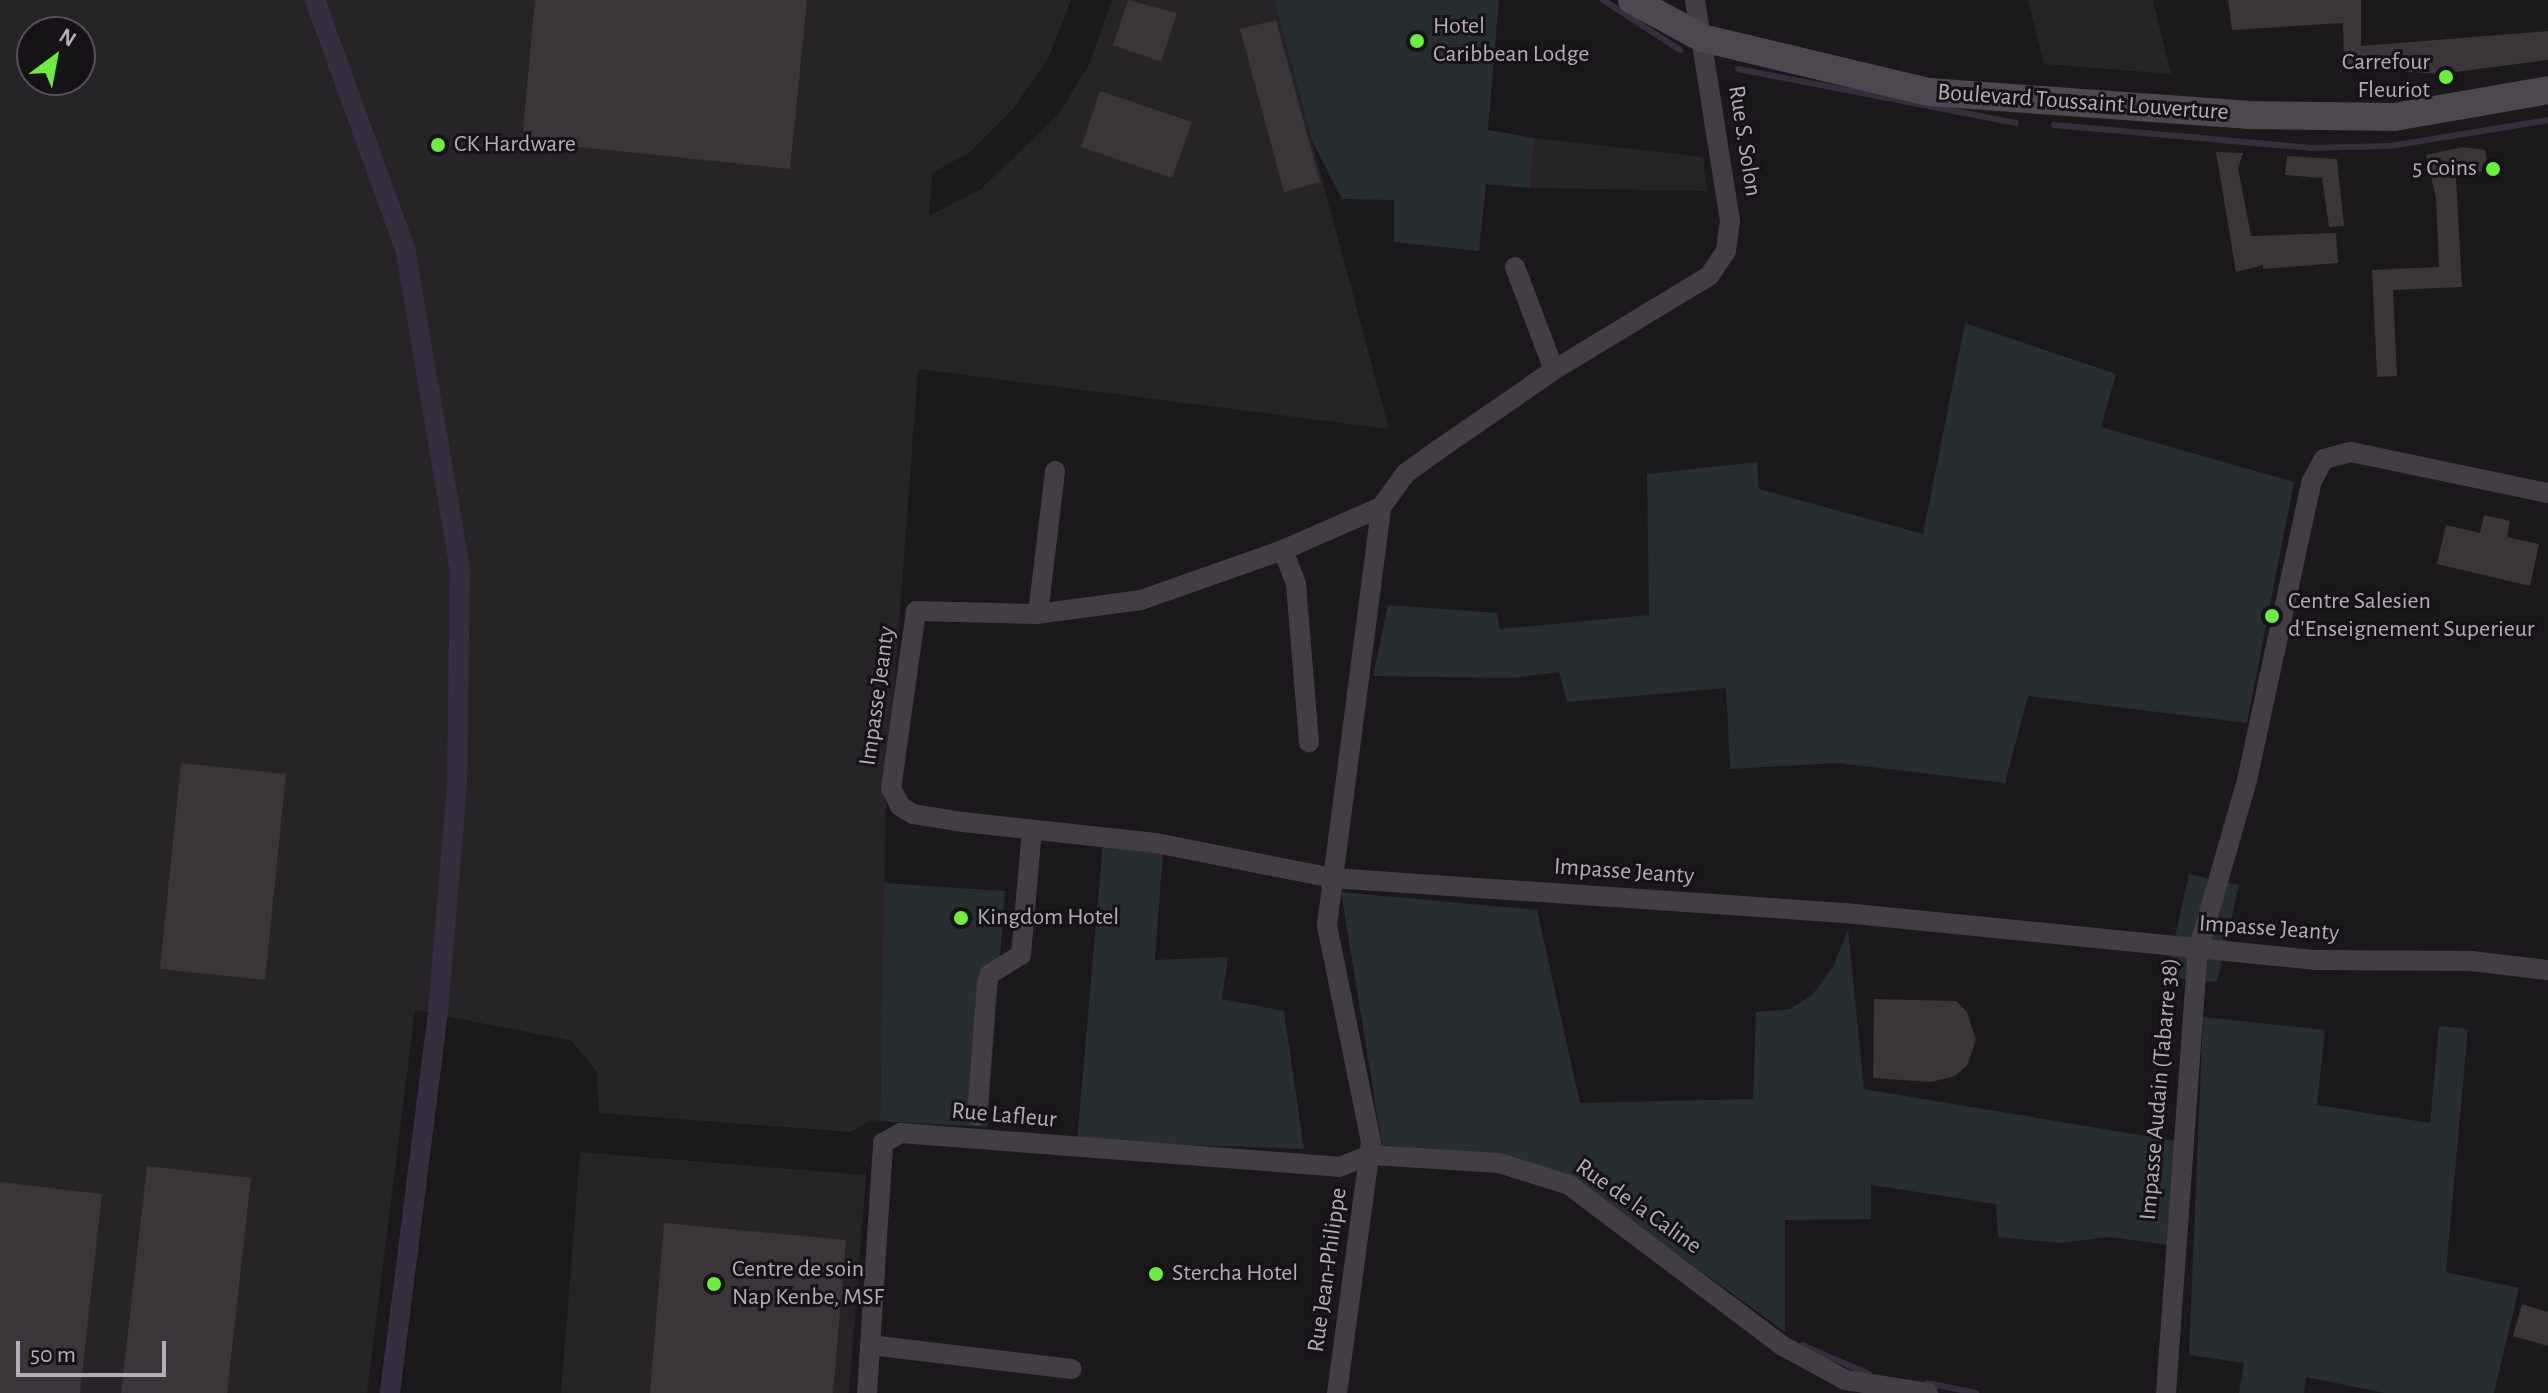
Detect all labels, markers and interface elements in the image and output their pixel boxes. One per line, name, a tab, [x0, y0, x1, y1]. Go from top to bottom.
place label: Hotel Caribbean Lodge	[1433, 13, 1589, 69]
north arrow	[16, 16, 96, 96]
text: N	[55, 24, 80, 51]
marker: Hotel Caribbean Lodge	[1408, 32, 1426, 50]
place label: Carrefour Fleuriot	[2342, 49, 2430, 105]
marker: Carrefour Fleuriot	[2437, 68, 2455, 86]
street label: Boulevard Toussaint Louverture	[1937, 78, 2229, 128]
street label: Rue S. Solon	[1721, 83, 1767, 199]
place label: CK Hardware	[454, 131, 576, 159]
marker: CK Hardware	[429, 136, 447, 154]
place label: 5 Coins	[2412, 155, 2477, 183]
marker: 5 Coins	[2484, 160, 2502, 178]
place label: Centre Salesien d'Enseignement Superieur	[2288, 588, 2535, 644]
marker: Centre Salesien d'Enseignement Superieur	[2263, 607, 2281, 625]
street label: Impasse Jeanty	[854, 624, 902, 768]
street label: Impasse Jeanty	[1553, 853, 1695, 891]
place label: Kingdom Hotel	[977, 904, 1119, 932]
marker: Kingdom Hotel	[952, 909, 970, 927]
street label: Impasse Jeanty	[2198, 910, 2340, 948]
street label: Impasse Audain (Tabarre 38)	[2134, 957, 2186, 1221]
street label: Rue Lafleur	[950, 1097, 1058, 1135]
street label: Rue de la Caline	[1569, 1153, 1707, 1261]
street label: Rue Jean-Philippe	[1302, 1186, 1354, 1354]
place label: Centre de soin Nap Kenbe, MSF	[732, 1256, 884, 1312]
place label: Stercha Hotel	[1172, 1260, 1298, 1288]
marker: Stercha Hotel	[1147, 1265, 1165, 1283]
marker: Centre de soin Nap Kenbe, MSF	[703, 1273, 725, 1295]
scale bar	[20, 1325, 170, 1375]
text: 50 m	[30, 1343, 76, 1367]

